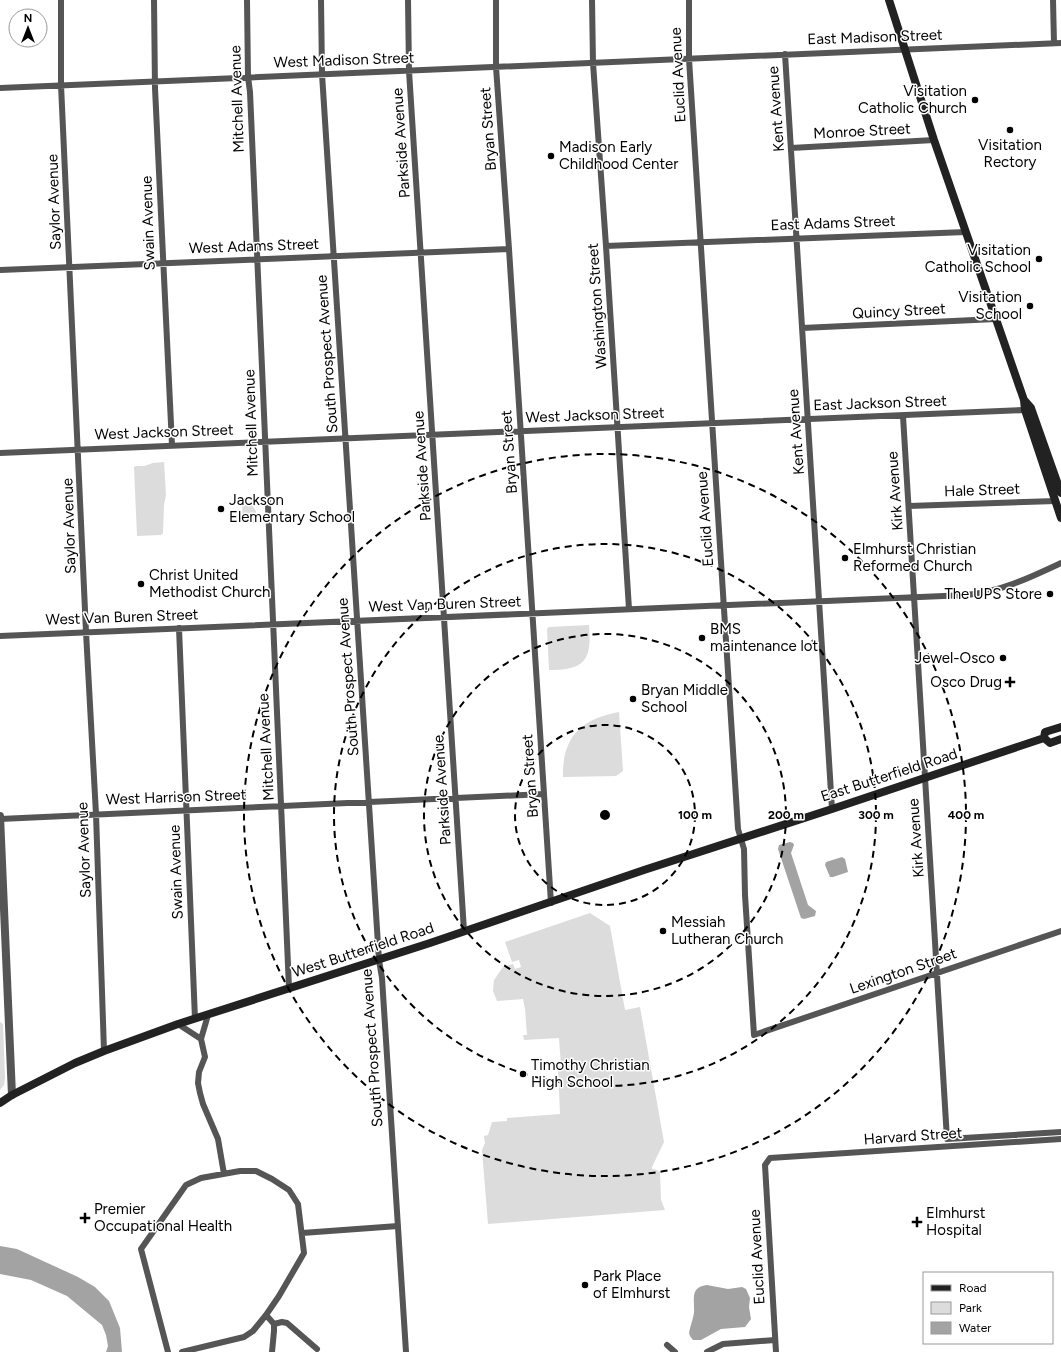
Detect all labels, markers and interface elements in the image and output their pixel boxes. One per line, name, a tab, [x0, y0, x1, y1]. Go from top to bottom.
north arrow	[8, 8, 48, 48]
text: N	[24, 12, 32, 25]
street label: East Madison Street	[807, 26, 943, 48]
street label: Euclid Avenue	[667, 27, 689, 123]
street label: Mitchell Avenue	[226, 45, 248, 153]
street label: West Madison Street	[273, 49, 415, 71]
street label: Kent Avenue	[764, 66, 788, 152]
place label: Visitation Catholic Church	[858, 82, 967, 117]
street label: Bryan Street	[476, 86, 500, 171]
street label: Parkside Avenue	[388, 87, 414, 199]
marker: Visitation Catholic Church	[970, 95, 980, 105]
street label: Monroe Street	[813, 119, 911, 143]
marker: Visitation Rectory	[1005, 125, 1015, 135]
place label: Visitation Rectory	[978, 136, 1042, 171]
place label: Madison Early Childhood Center	[559, 138, 678, 173]
marker: Madison Early Childhood Center	[546, 151, 556, 161]
street label: Saylor Avenue	[43, 154, 65, 250]
street label: Swain Avenue	[137, 175, 159, 271]
street label: East Adams Street	[770, 212, 896, 234]
street label: West Adams Street	[189, 235, 320, 257]
place label: Visitation Catholic School	[925, 241, 1031, 276]
street label: Washington Street	[584, 242, 610, 369]
marker: Visitation Catholic School	[1034, 254, 1044, 264]
street label: South Prospect Avenue	[312, 274, 342, 434]
place label: Visitation School	[958, 288, 1022, 323]
street label: Quincy Street	[852, 300, 946, 322]
marker: Visitation School	[1025, 301, 1035, 311]
street label: Mitchell Avenue	[240, 369, 262, 477]
street label: Kent Avenue	[784, 389, 808, 475]
street label: East Jackson Street	[813, 392, 947, 414]
street label: West Jackson Street	[525, 404, 665, 426]
street label: Bryan Street	[497, 409, 521, 494]
street label: Parkside Avenue	[409, 410, 435, 522]
street label: West Jackson Street	[94, 421, 234, 443]
street label: Kirk Avenue	[883, 451, 907, 531]
street label: Euclid Avenue	[693, 471, 717, 567]
street label: Saylor Avenue	[58, 478, 80, 574]
street label: Hale Street	[944, 480, 1021, 500]
place label: Jackson Elementary School	[229, 491, 355, 526]
marker: Jackson Elementary School	[216, 504, 226, 514]
place label: Elmhurst Christian Reformed Church	[853, 540, 976, 575]
marker: Elmhurst Christian Reformed Church	[840, 553, 850, 563]
place label: Christ United Methodist Church	[149, 566, 270, 601]
marker: Christ United Methodist Church	[136, 579, 146, 589]
place label: The UPS Store	[944, 585, 1042, 603]
marker: The UPS Store	[1045, 589, 1055, 599]
street label: West Van Buren Street	[368, 592, 522, 616]
street label: South Prospect Avenue	[333, 597, 363, 757]
street label: West Van Buren Street	[45, 605, 199, 629]
place label: BMS maintenance lot	[710, 620, 818, 655]
marker: BMS maintenance lot	[697, 633, 707, 643]
place label: Jewel-Osco	[915, 649, 995, 667]
marker: Jewel-Osco	[998, 653, 1008, 663]
place label: Osco Drug	[930, 673, 1002, 691]
marker: Osco Drug	[1005, 677, 1015, 687]
place label: Bryan Middle School	[641, 681, 728, 716]
street label: Mitchell Avenue	[254, 693, 278, 801]
marker: Bryan Middle School	[628, 694, 638, 704]
street label: Bryan Street	[518, 733, 542, 818]
street label: Parkside Avenue	[429, 734, 455, 846]
street label: East Butterfield Road	[818, 744, 960, 806]
street label: West Harrison Street	[105, 786, 247, 808]
street label: Kirk Avenue	[904, 798, 928, 878]
street label: Saylor Avenue	[73, 802, 95, 898]
centre of rings	[598, 808, 612, 822]
text: 100 m	[678, 808, 712, 822]
text: 200 m	[768, 808, 804, 822]
text: 300 m	[858, 808, 894, 822]
text: 400 m	[948, 808, 984, 822]
street label: Swain Avenue	[165, 824, 187, 920]
place label: Messiah Lutheran Church	[671, 913, 783, 948]
street label: West Butterfield Road	[290, 919, 436, 981]
marker: Messiah Lutheran Church	[658, 926, 668, 936]
street label: Lexington Street	[847, 944, 959, 998]
street label: South Prospect Avenue	[357, 968, 387, 1128]
place label: Timothy Christian High School	[531, 1056, 650, 1091]
marker: Timothy Christian High School	[518, 1069, 528, 1079]
street label: Harvard Street	[863, 1124, 963, 1148]
place label: Premier Occupational Health	[94, 1200, 232, 1235]
place label: Elmhurst Hospital	[926, 1204, 986, 1239]
street label: Euclid Avenue	[746, 1209, 768, 1305]
marker: Premier Occupational Health	[79, 1212, 91, 1224]
marker: Elmhurst Hospital	[911, 1216, 923, 1228]
place label: Park Place of Elmhurst	[593, 1267, 671, 1302]
legend	[923, 1272, 1053, 1344]
marker: Park Place of Elmhurst	[580, 1280, 590, 1290]
text: Road	[959, 1281, 987, 1295]
text: Park	[959, 1301, 982, 1315]
text: Water	[959, 1321, 991, 1335]

